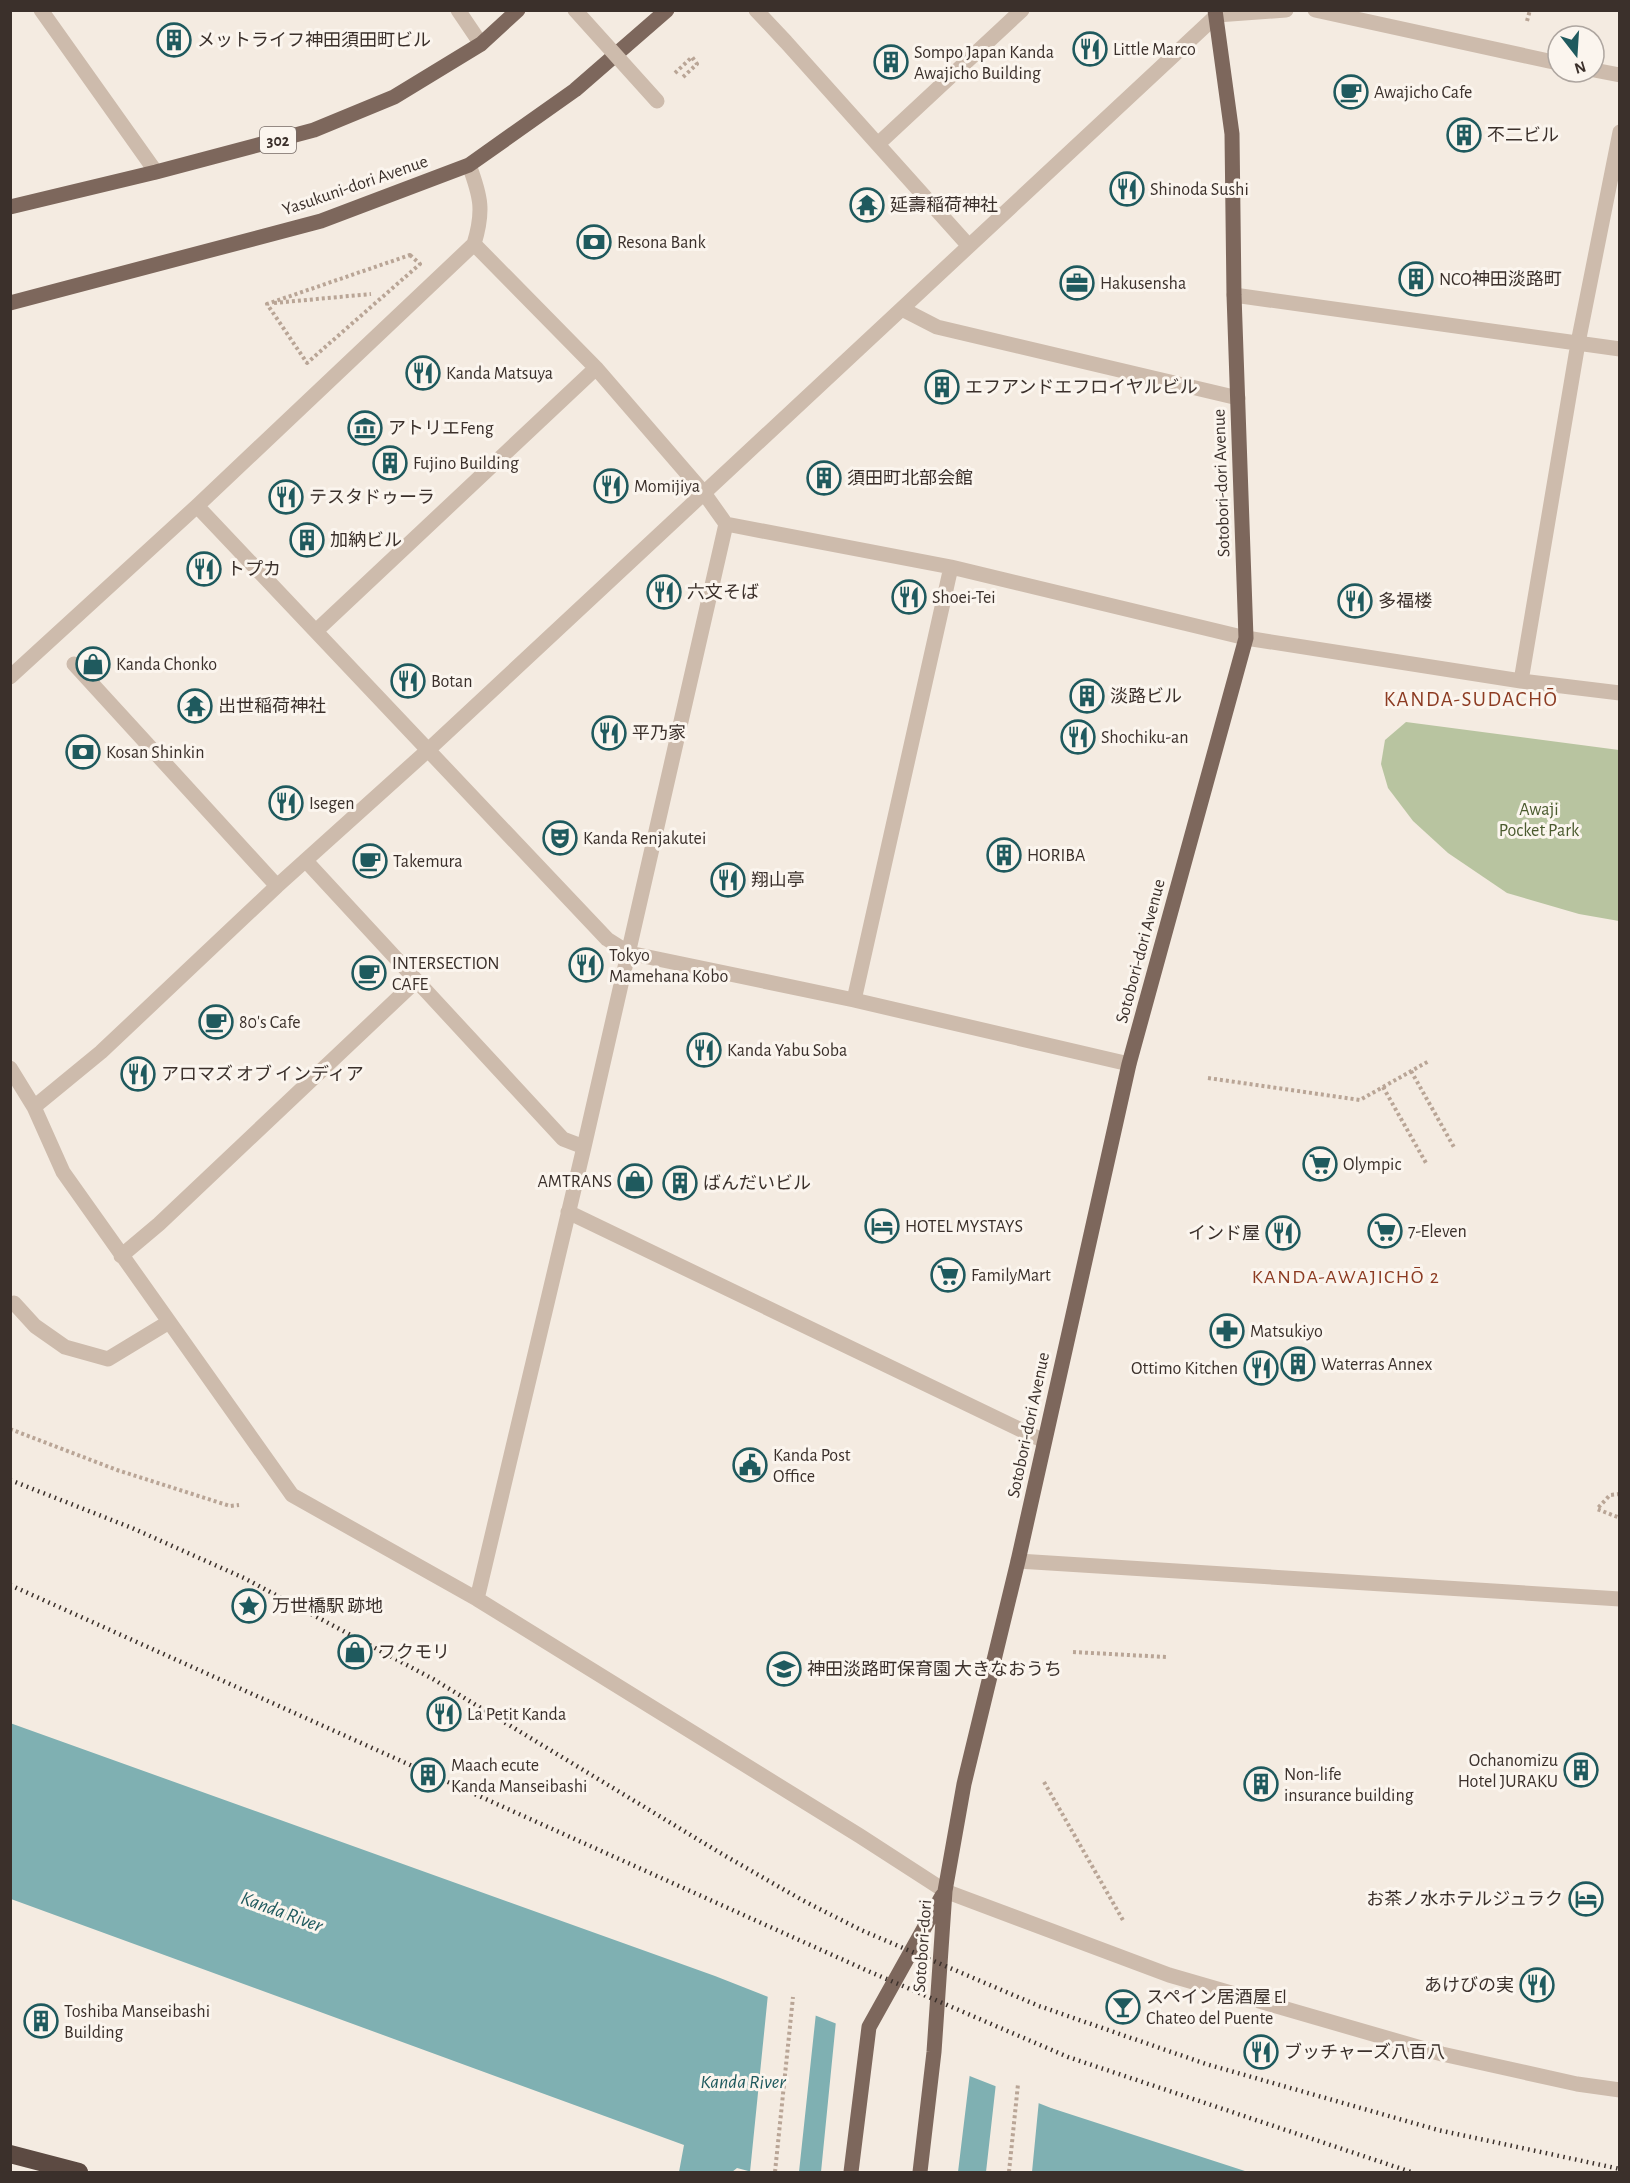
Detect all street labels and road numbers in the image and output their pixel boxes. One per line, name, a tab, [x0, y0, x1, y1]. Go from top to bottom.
road number: 302	[260, 127, 296, 153]
street label: Yasukuni-dori Avenue	[280, 153, 430, 219]
street label: Sotobori-dori Avenue	[1210, 408, 1234, 557]
street label: Sotobori-dori Avenue	[1113, 877, 1169, 1025]
street label: Sotobori-dori Avenue	[1005, 1351, 1053, 1500]
street label: Sotobori-dori	[911, 1899, 935, 1993]

